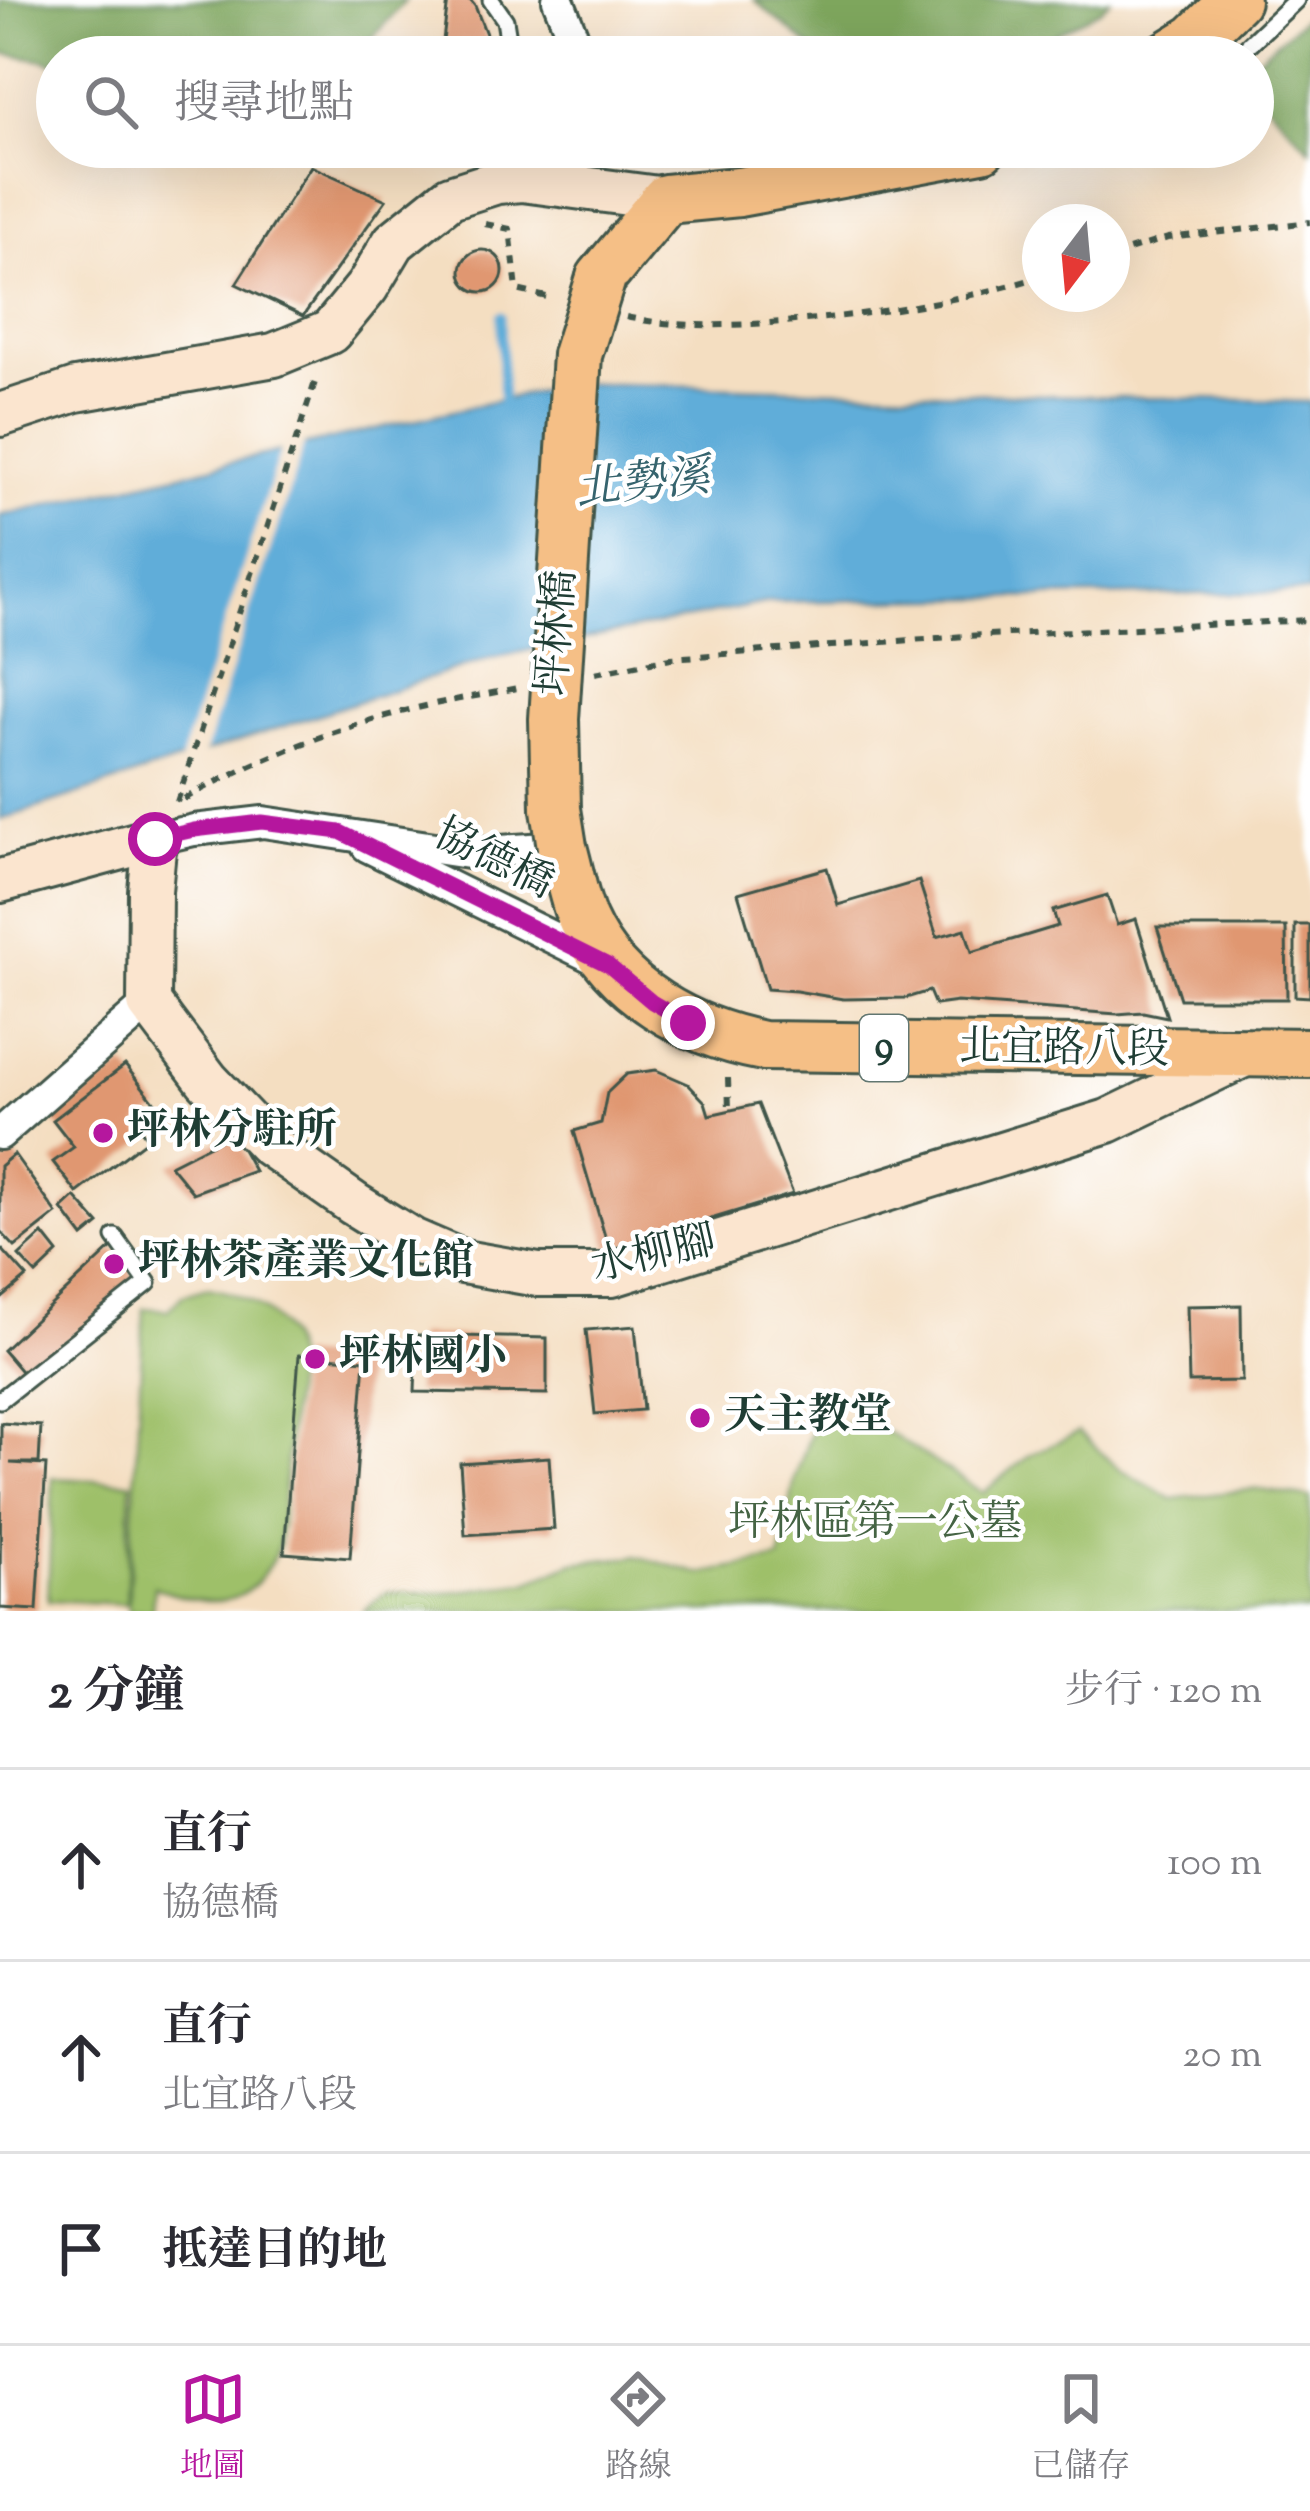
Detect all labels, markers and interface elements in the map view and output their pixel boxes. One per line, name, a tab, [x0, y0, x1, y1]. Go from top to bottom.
search box	[36, 36, 1274, 168]
icon: search	[78, 69, 144, 135]
text: 搜尋地點	[174, 74, 354, 139]
north arrow	[1022, 204, 1130, 312]
water label: 北勢溪	[572, 446, 718, 525]
street label: 坪林橋	[525, 568, 593, 698]
street label: 協德橋	[423, 806, 563, 916]
route start	[128, 812, 182, 866]
route end	[661, 996, 715, 1050]
road number: 9	[860, 1015, 908, 1081]
street label: 北宜路八段	[958, 1019, 1170, 1083]
place label: 坪林分駐所	[127, 1103, 337, 1163]
marker: 坪林分駐所	[90, 1120, 116, 1146]
street label: 水柳腳	[586, 1213, 722, 1299]
place label: 坪林茶產業文化館	[138, 1234, 474, 1294]
marker: 坪林茶產業文化館	[101, 1251, 127, 1277]
place label: 坪林國小	[339, 1329, 507, 1389]
marker: 坪林國小	[302, 1346, 328, 1372]
place label: 天主教堂	[724, 1388, 892, 1448]
marker: 天主教堂	[687, 1405, 713, 1431]
park label: 坪林區第一公墓	[728, 1495, 1022, 1555]
text: 2 分鐘	[48, 1658, 185, 1731]
text: 步行 · 120 m	[1065, 1665, 1262, 1721]
text: 直行	[162, 1805, 252, 1870]
icon: ahead	[48, 1832, 114, 1898]
text: 100 m	[1167, 1837, 1262, 1893]
text: 協德橋	[162, 1878, 279, 1934]
text: 直行	[162, 1997, 252, 2062]
icon: ahead	[48, 2024, 114, 2090]
text: 20 m	[1183, 2029, 1262, 2085]
text: 北宜路八段	[162, 2070, 357, 2126]
icon: arrive	[48, 2216, 114, 2282]
text: 抵達目的地	[162, 2221, 387, 2286]
tab: 地圖	[180, 2366, 246, 2492]
tab: 路線	[605, 2366, 671, 2492]
tab: 已儲存	[1031, 2366, 1130, 2492]

